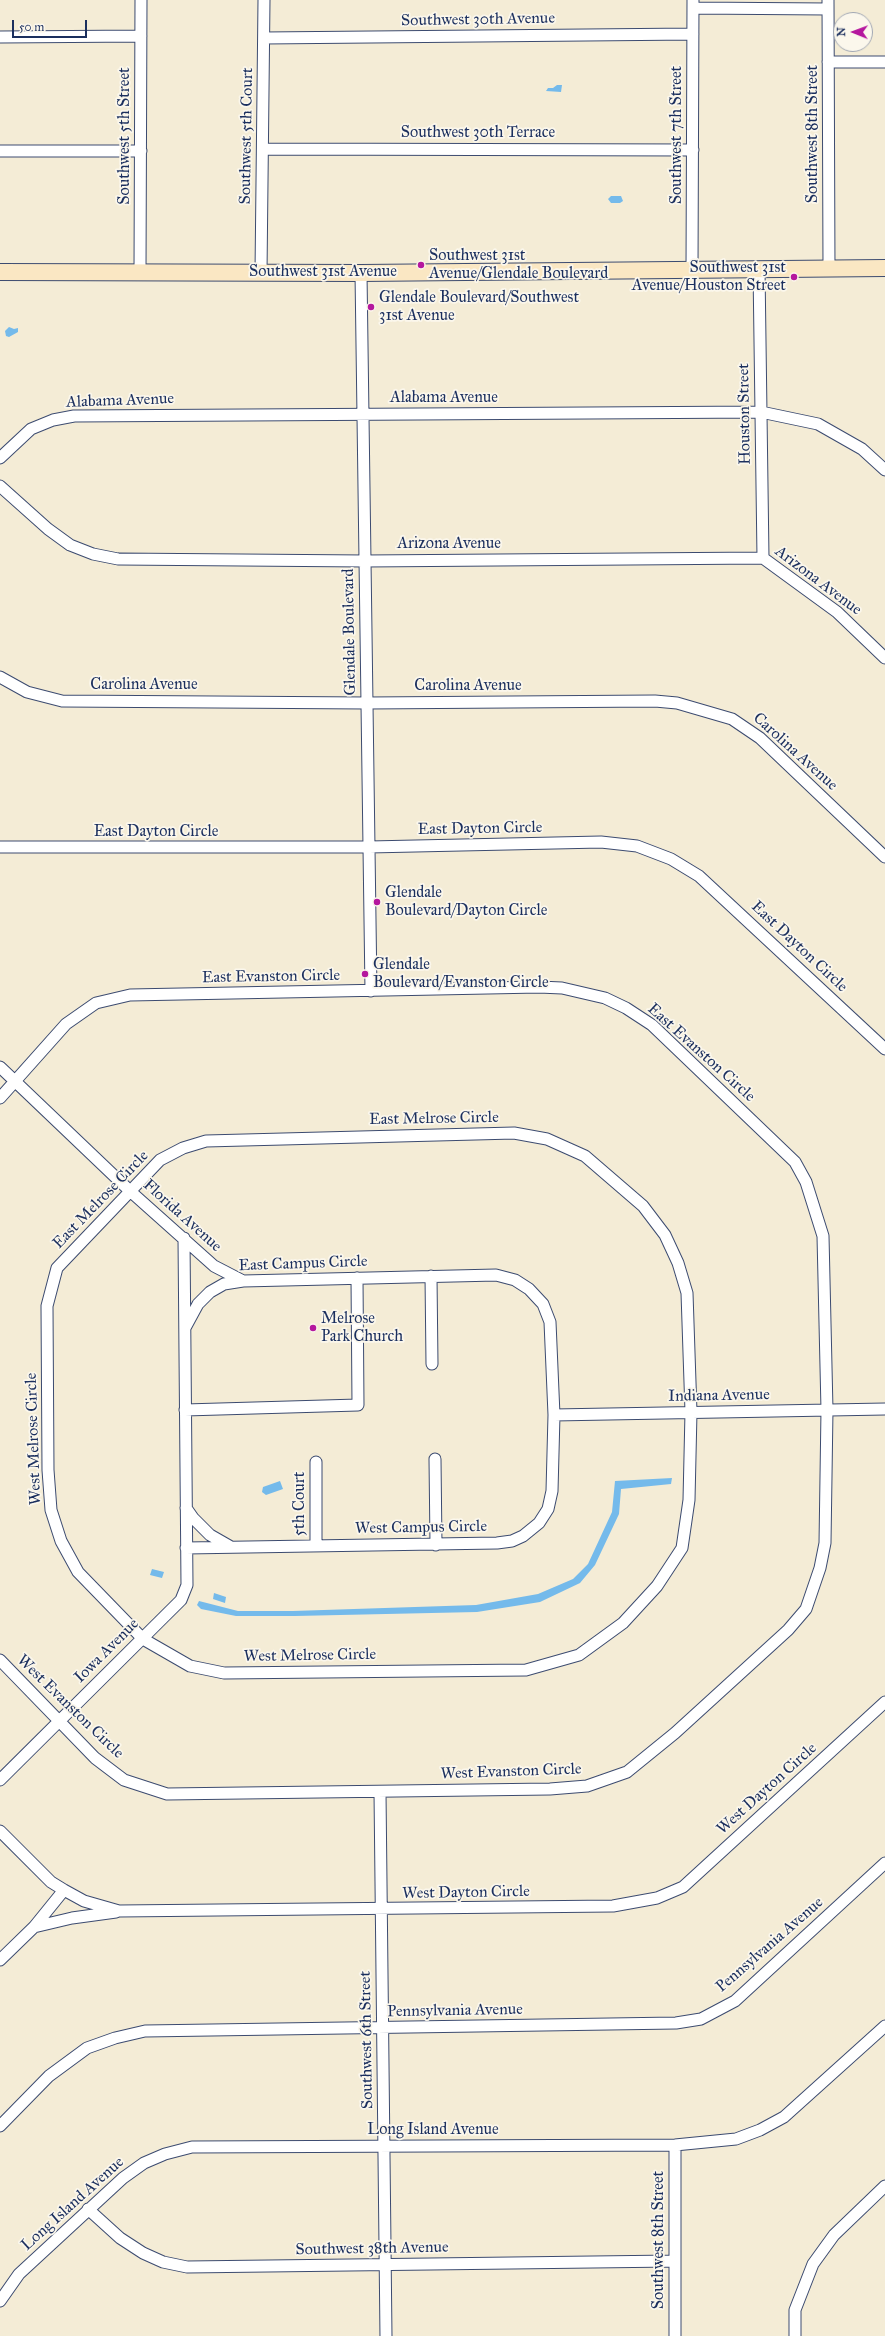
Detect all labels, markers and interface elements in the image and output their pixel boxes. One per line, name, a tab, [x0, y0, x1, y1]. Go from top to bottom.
street label: Southwest 30th Avenue	[401, 9, 555, 31]
scale bar	[14, 12, 89, 38]
north arrow	[833, 12, 873, 52]
text: 50 m	[19, 20, 44, 34]
text: N	[835, 27, 848, 37]
street label: Southwest 8th Street	[803, 65, 823, 203]
street label: Southwest 7th Street	[667, 66, 687, 204]
street label: Southwest 5th Street	[115, 67, 135, 205]
street label: Southwest 5th Court	[236, 67, 258, 205]
street label: Southwest 30th Terrace	[401, 123, 555, 143]
place label: Southwest 31st Avenue/Glendale Boulevard	[429, 246, 608, 284]
place label: Southwest 31st Avenue/Houston Street	[632, 258, 786, 296]
marker: Southwest 31st Avenue/Glendale Boulevard	[416, 260, 426, 270]
street label: Southwest 31st Avenue	[249, 262, 397, 282]
marker: Southwest 31st Avenue/Houston Street	[789, 272, 799, 282]
place label: Glendale Boulevard/Southwest 31st Avenue	[379, 288, 579, 326]
marker: Glendale Boulevard/Southwest 31st Avenue	[366, 302, 376, 312]
street label: Houston Street	[735, 363, 755, 465]
street label: Alabama Avenue	[390, 388, 498, 408]
street label: Alabama Avenue	[66, 390, 174, 412]
street label: Arizona Avenue	[397, 534, 501, 554]
street label: Arizona Avenue	[771, 542, 865, 620]
street label: Glendale Boulevard	[339, 568, 361, 696]
street label: Carolina Avenue	[90, 675, 198, 695]
street label: Carolina Avenue	[414, 676, 522, 696]
street label: Carolina Avenue	[749, 709, 841, 795]
street label: East Dayton Circle	[417, 818, 543, 840]
street label: East Dayton Circle	[94, 822, 218, 842]
place label: Glendale Boulevard/Dayton Circle	[385, 883, 547, 921]
marker: Glendale Boulevard/Dayton Circle	[372, 897, 382, 907]
street label: East Dayton Circle	[747, 897, 851, 997]
place label: Glendale Boulevard/Evanston Circle	[373, 955, 549, 993]
street label: East Evanston Circle	[202, 966, 340, 988]
marker: Glendale Boulevard/Evanston Circle	[360, 969, 370, 979]
street label: East Evanston Circle	[643, 1000, 759, 1106]
street label: East Melrose Circle	[369, 1108, 499, 1130]
street label: East Melrose Circle	[49, 1147, 153, 1253]
street label: Florida Avenue	[139, 1176, 225, 1256]
street label: East Campus Circle	[238, 1252, 368, 1276]
place label: Melrose Park Church	[321, 1309, 403, 1347]
marker: Melrose Park Church	[308, 1323, 318, 1333]
street label: West Melrose Circle	[22, 1372, 46, 1506]
street label: Indiana Avenue	[668, 1386, 770, 1406]
street label: 5th Court	[290, 1472, 310, 1536]
street label: West Campus Circle	[355, 1517, 487, 1539]
street label: Iowa Avenue	[71, 1615, 143, 1687]
street label: West Melrose Circle	[244, 1645, 376, 1667]
street label: West Evanston Circle	[13, 1651, 127, 1763]
street label: West Dayton Circle	[713, 1739, 821, 1839]
street label: West Evanston Circle	[440, 1760, 582, 1784]
street label: West Dayton Circle	[402, 1882, 530, 1904]
street label: Pennsylvania Avenue	[712, 1893, 828, 1997]
street label: Southwest 6th Street	[356, 1971, 378, 2109]
street label: Pennsylvania Avenue	[387, 2000, 523, 2022]
street label: Long Island Avenue	[367, 2120, 499, 2140]
street label: Long Island Avenue	[18, 2153, 128, 2255]
street label: Southwest 8th Street	[649, 2171, 669, 2309]
street label: Southwest 38th Avenue	[295, 2238, 449, 2260]

